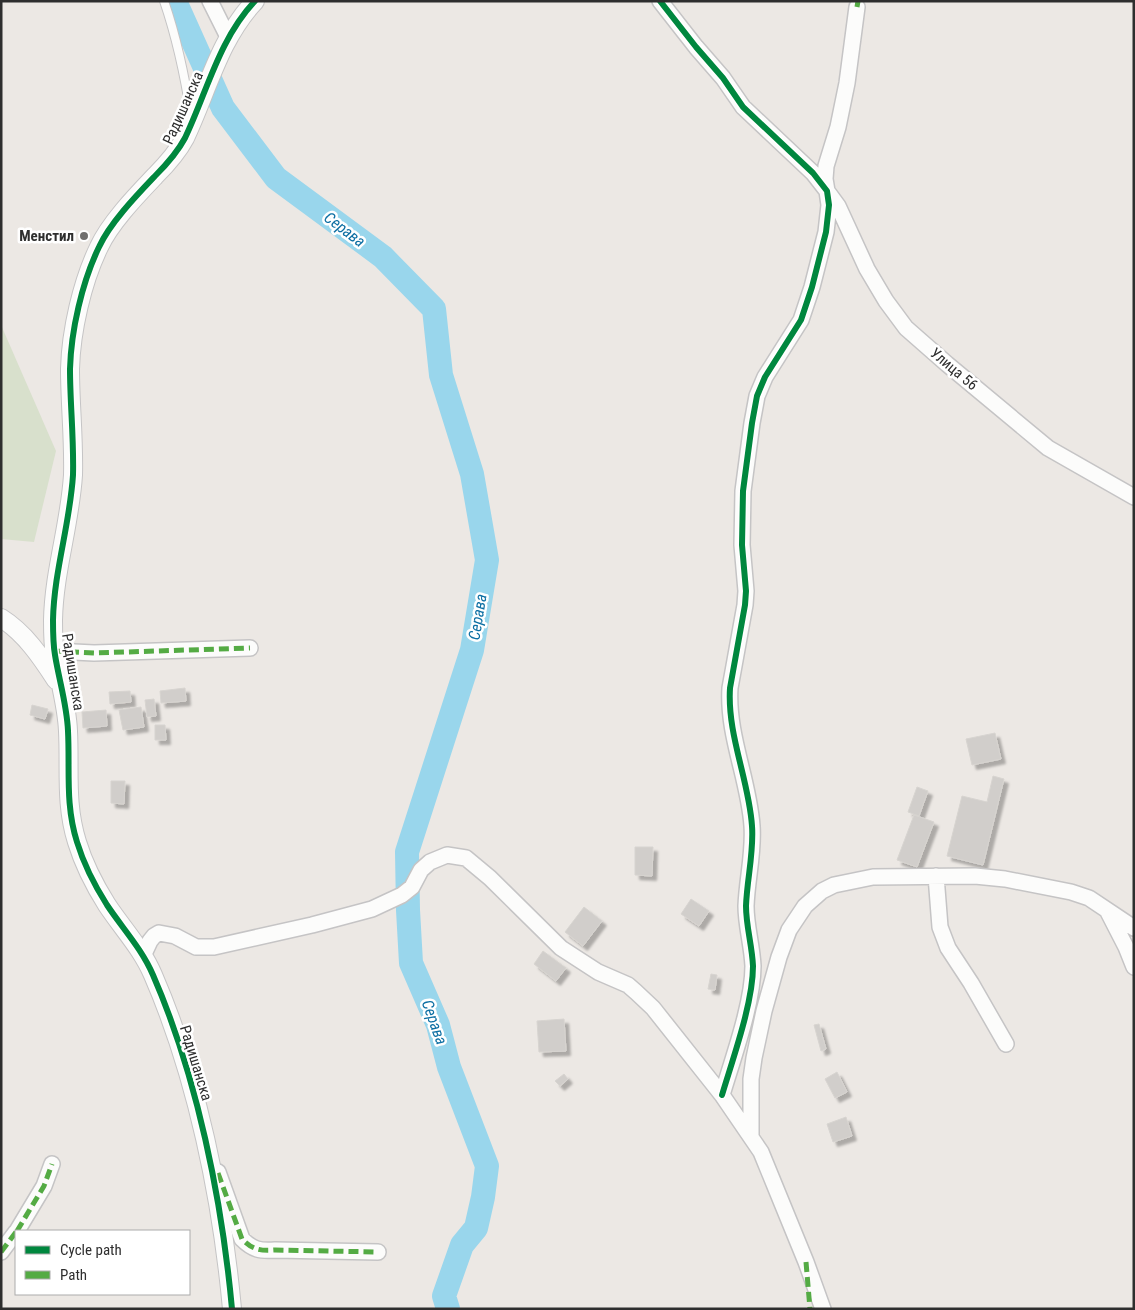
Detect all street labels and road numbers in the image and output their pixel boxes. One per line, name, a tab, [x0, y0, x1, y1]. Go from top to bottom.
street label: Радишанска	[159, 69, 207, 147]
street label: Улица 56	[927, 344, 981, 394]
street label: Радишанска	[58, 632, 88, 712]
street label: Радишанска	[176, 1023, 216, 1103]

